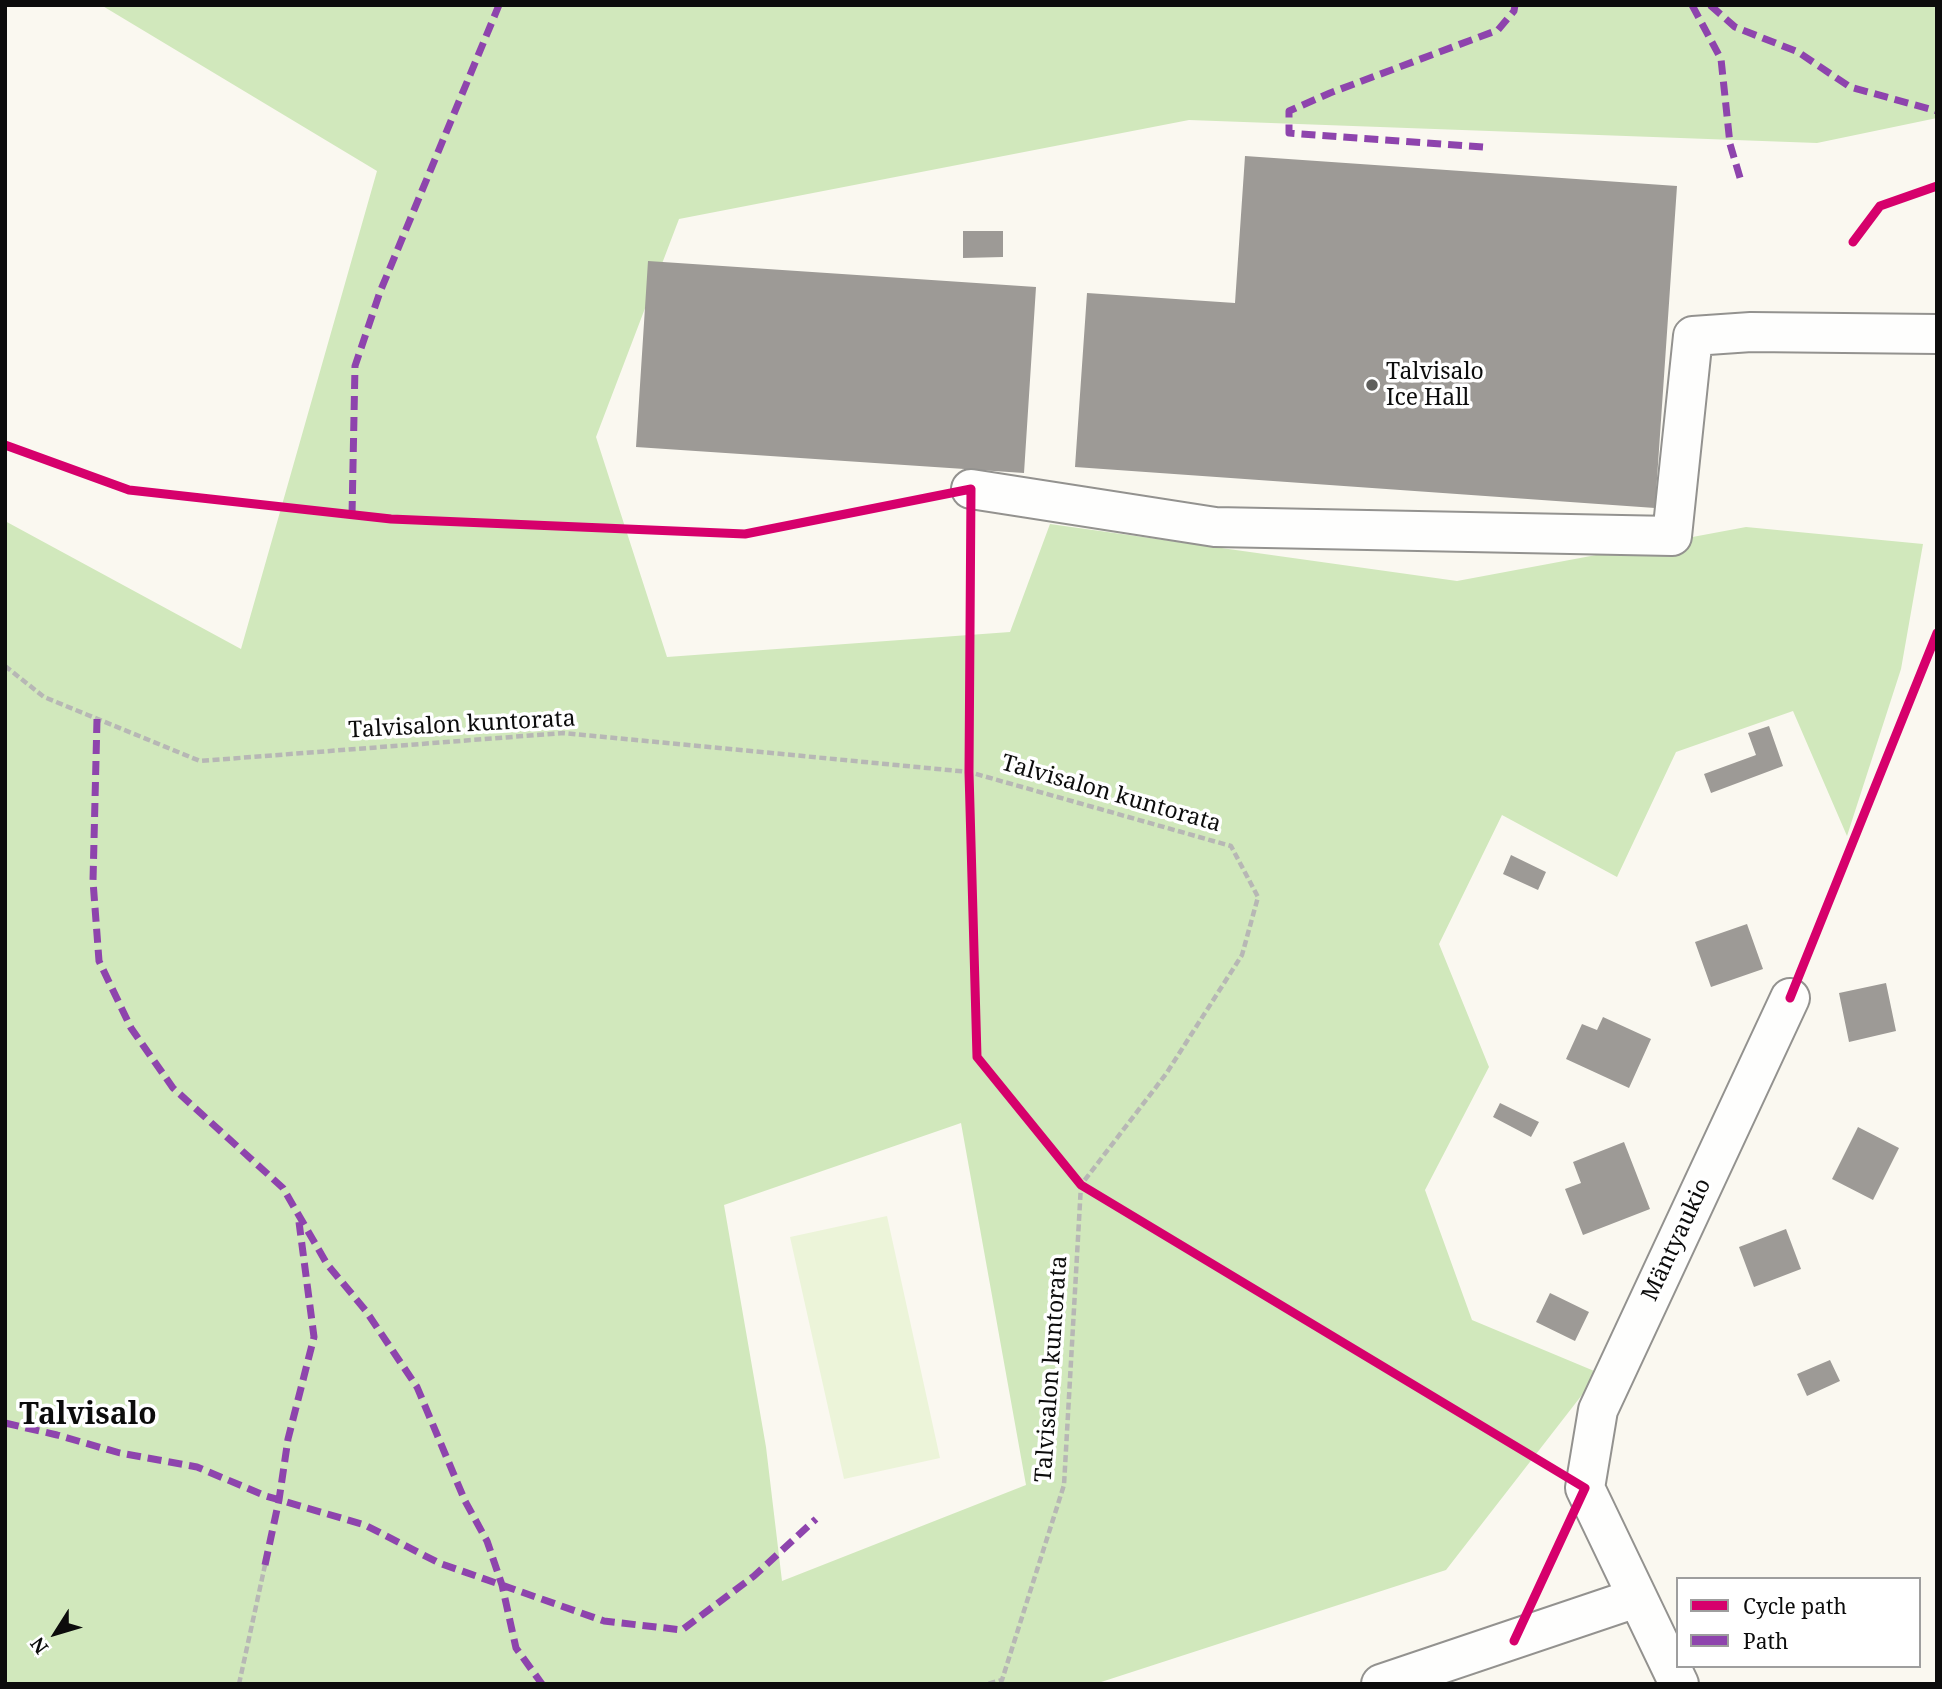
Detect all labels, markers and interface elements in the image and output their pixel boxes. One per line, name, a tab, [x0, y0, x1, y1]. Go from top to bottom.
place label: Talvisalo Ice Hall	[1386, 358, 1484, 412]
marker: Talvisalo Ice Hall	[1364, 377, 1380, 393]
street label: Talvisalon kuntorata	[348, 705, 576, 745]
street label: Talvisalon kuntorata	[998, 749, 1224, 839]
street label: Mäntyaukio	[1637, 1174, 1717, 1306]
street label: Talvisalon kuntorata	[1030, 1255, 1074, 1483]
district label: Talvisalo	[19, 1397, 157, 1433]
legend	[1676, 1577, 1921, 1668]
text: Cycle path	[1743, 1592, 1847, 1620]
north arrow	[21, 1598, 91, 1668]
text: Path	[1743, 1627, 1788, 1655]
text: N	[24, 1632, 54, 1659]

